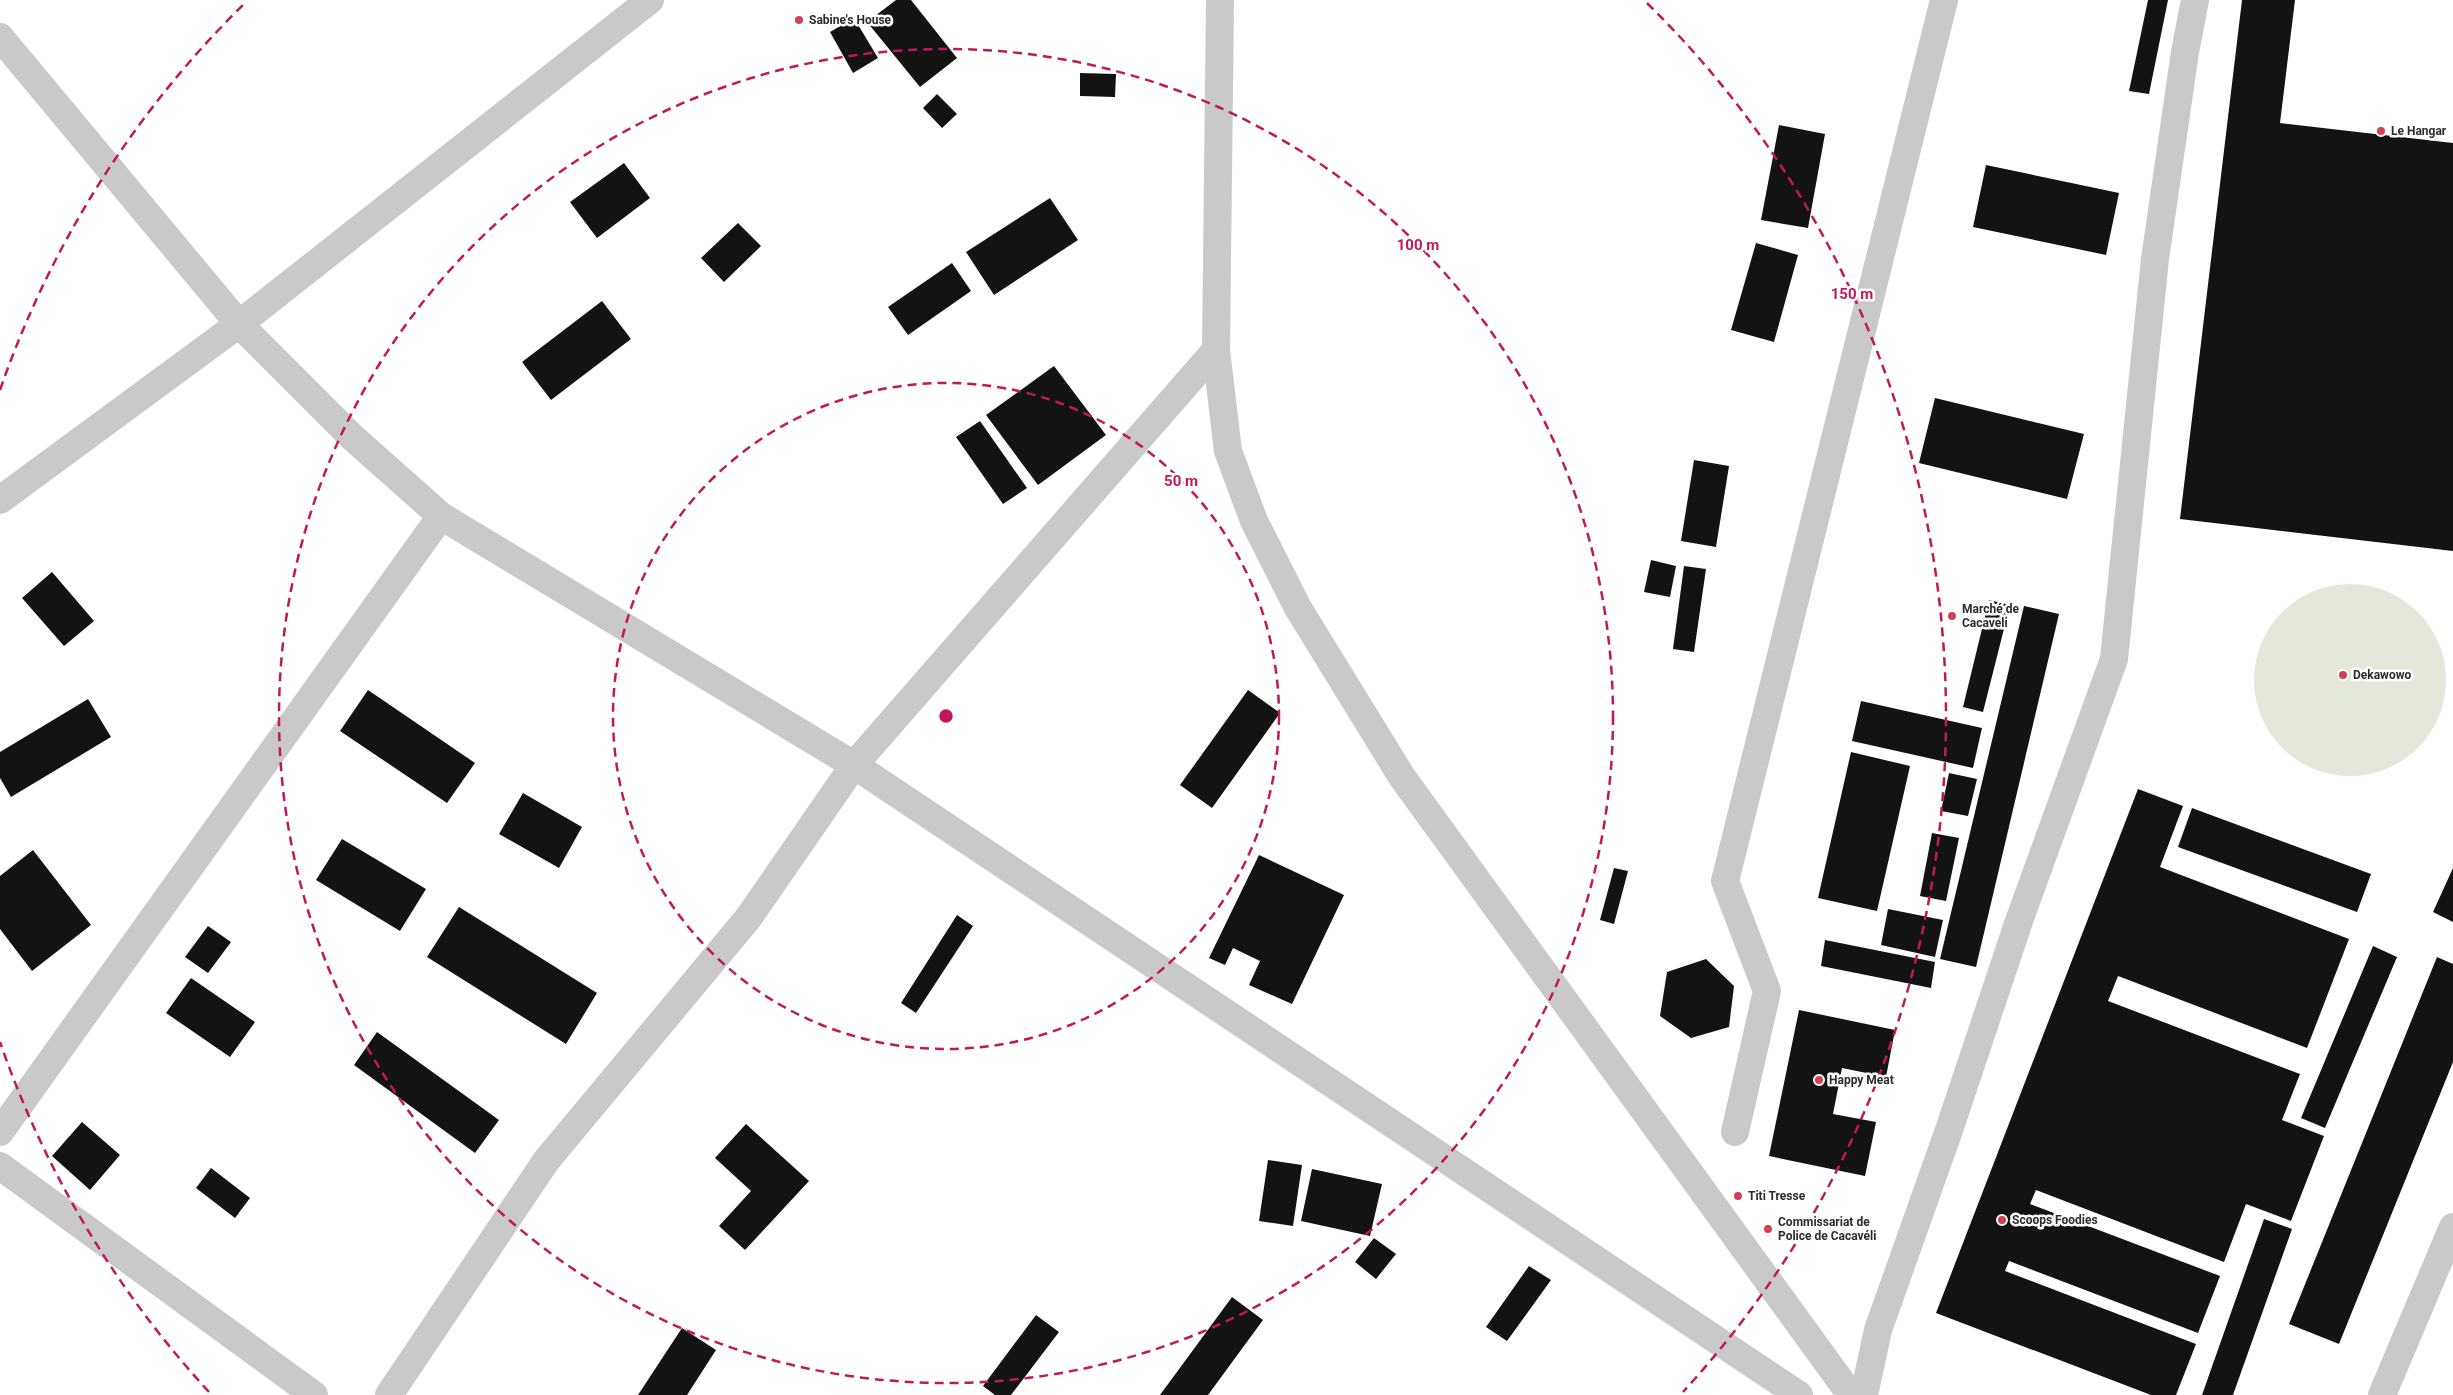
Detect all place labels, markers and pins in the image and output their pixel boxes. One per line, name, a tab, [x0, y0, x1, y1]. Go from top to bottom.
place label: Sabine's House	[809, 13, 892, 27]
marker: Sabine's House	[793, 14, 805, 26]
place label: Le Hangar	[2391, 124, 2447, 138]
marker: Le Hangar	[2375, 125, 2387, 137]
place label: Marché de Cacaveli	[1962, 602, 2019, 630]
marker: Marché de Cacaveli	[1946, 610, 1958, 622]
place label: Dekawowo	[2353, 668, 2412, 682]
marker: Dekawowo	[2337, 669, 2349, 681]
centre of rings	[937, 707, 955, 725]
place label: Happy Meat	[1829, 1073, 1894, 1087]
marker: Happy Meat	[1813, 1074, 1825, 1086]
place label: Titi Tresse	[1748, 1189, 1806, 1203]
marker: Titi Tresse	[1732, 1190, 1744, 1202]
place label: Scoops Foodies	[2012, 1213, 2098, 1227]
marker: Scoops Foodies	[1996, 1214, 2008, 1226]
place label: Commissariat de Police de Cacavéli	[1778, 1215, 1876, 1243]
marker: Commissariat de Police de Cacavéli	[1762, 1223, 1774, 1235]

